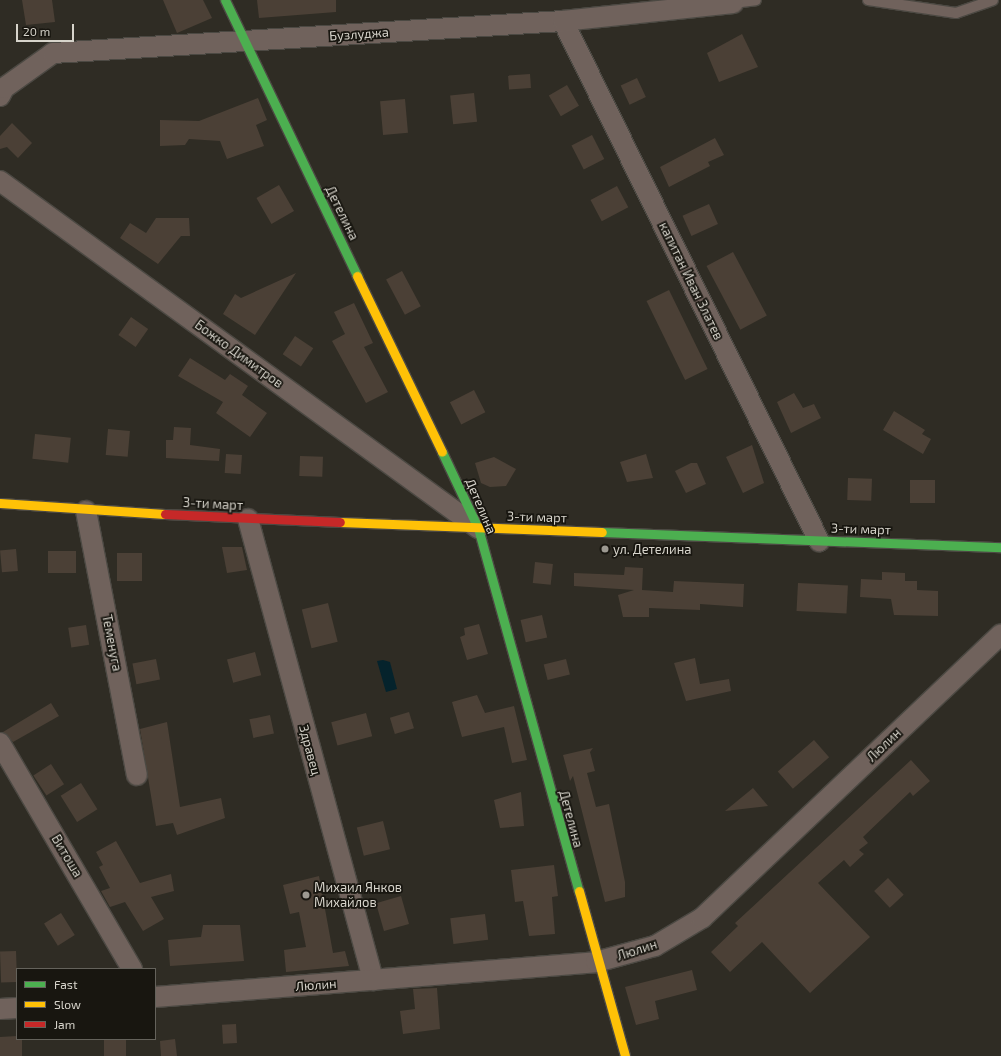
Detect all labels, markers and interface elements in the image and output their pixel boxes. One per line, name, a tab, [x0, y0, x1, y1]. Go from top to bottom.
scale bar	[18, 16, 76, 42]
text: 20 m	[23, 24, 50, 38]
street label: Бузлуджа	[329, 24, 389, 44]
street label: Детелина	[322, 183, 362, 243]
street label: капитан Иван Златев	[656, 220, 726, 342]
street label: Божко Димитров	[192, 317, 286, 391]
street label: Детелина	[462, 476, 500, 536]
street label: 3-ти март	[182, 495, 244, 513]
street label: 3-ти март	[507, 508, 567, 526]
street label: 3-ти март	[831, 520, 891, 538]
place label: ул. Детелина	[613, 541, 691, 557]
marker: ул. Детелина	[600, 544, 610, 554]
street label: Теменуга	[99, 613, 125, 673]
street label: Здравец	[296, 723, 324, 777]
street label: Люлин	[864, 725, 904, 765]
street label: Детелина	[556, 789, 586, 849]
street label: Витоша	[48, 832, 86, 880]
place label: Михаил Янков Михайлов	[314, 880, 402, 911]
marker: Михаил Янков Михайлов	[301, 890, 311, 900]
street label: Люлин	[615, 936, 659, 964]
legend	[16, 968, 156, 1040]
street label: Люлин	[295, 976, 337, 994]
text: Fast	[54, 977, 77, 991]
text: Slow	[54, 997, 81, 1011]
text: Jam	[54, 1017, 75, 1031]

